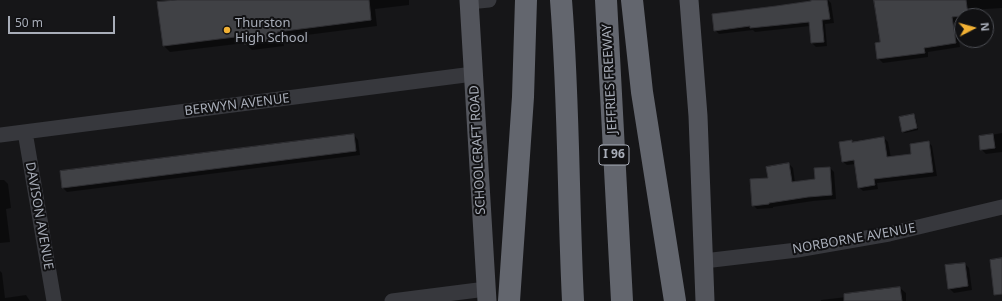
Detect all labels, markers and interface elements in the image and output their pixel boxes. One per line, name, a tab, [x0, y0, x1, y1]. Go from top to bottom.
scale bar	[10, 8, 117, 34]
north arrow	[954, 8, 994, 48]
text: 50 m	[15, 14, 43, 31]
place label: Thurston High School	[235, 15, 308, 46]
text: N	[978, 22, 993, 32]
street label: JEFFRIES FREEWAY	[599, 24, 621, 134]
marker: Thurston High School	[222, 25, 232, 35]
street label: SCHOOLCRAFT ROAD	[467, 85, 489, 215]
street label: BERWYN AVENUE	[183, 91, 291, 119]
road number: I 96	[599, 145, 629, 165]
street label: DAVISON AVENUE	[22, 161, 56, 271]
street label: NORBORNE AVENUE	[791, 220, 917, 258]

